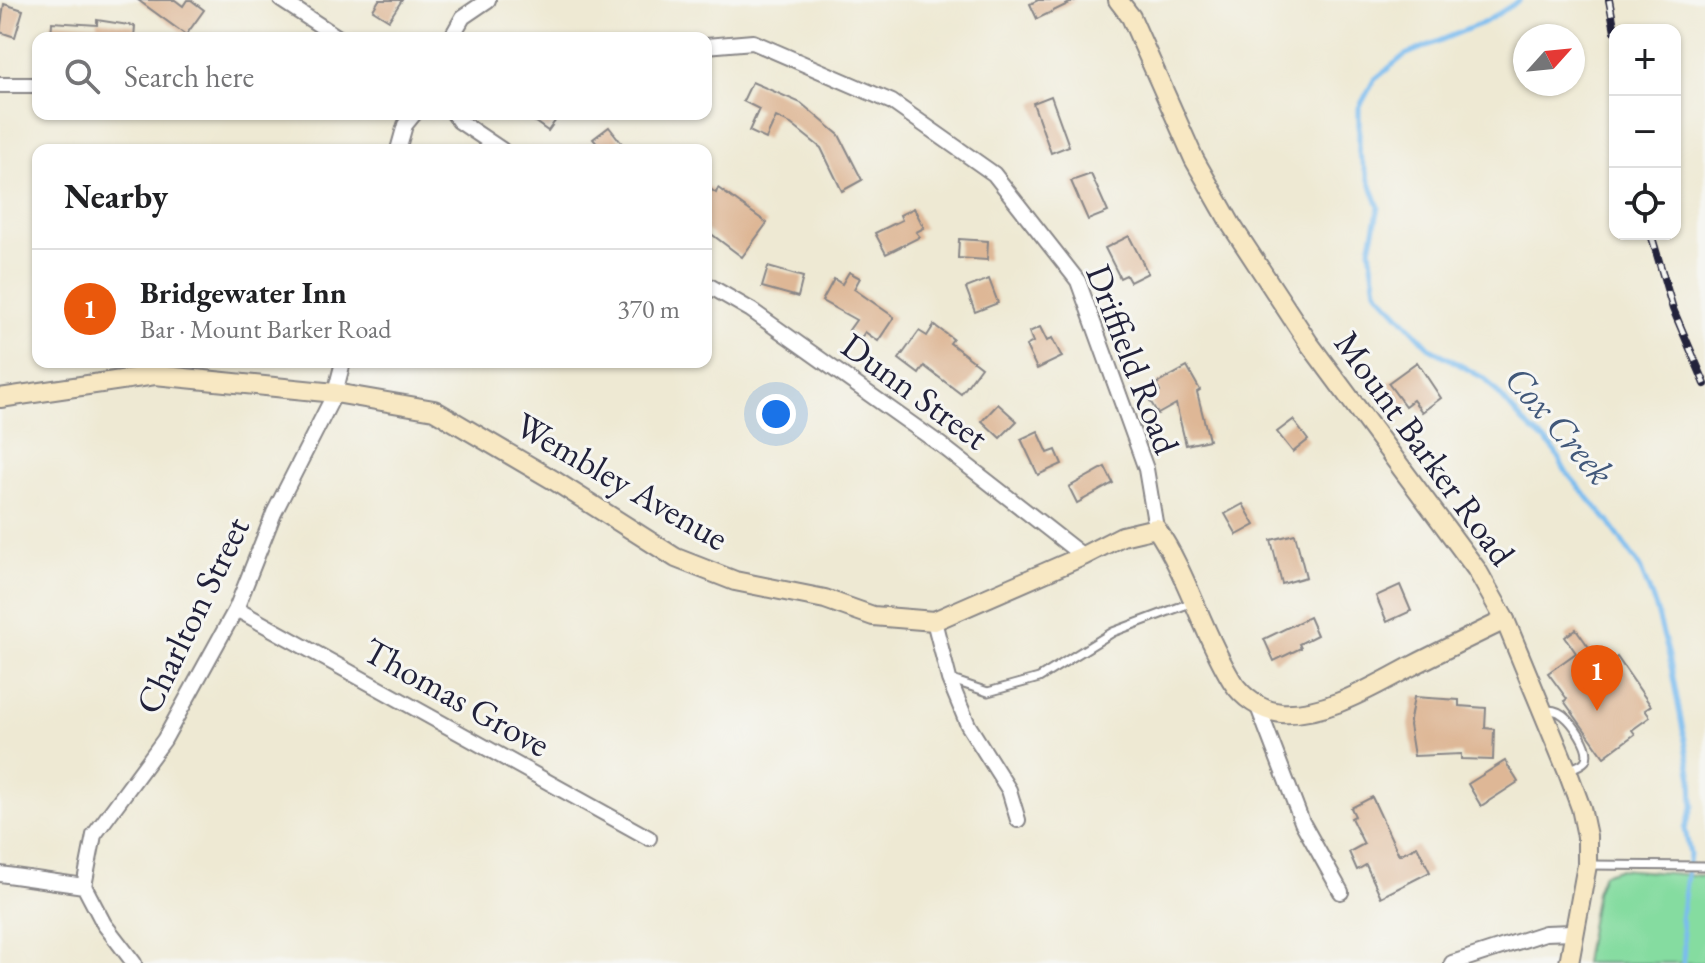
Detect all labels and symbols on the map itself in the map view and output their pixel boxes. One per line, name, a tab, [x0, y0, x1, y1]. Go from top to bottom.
north arrow	[1513, 24, 1585, 96]
street label: Driffield Road	[1075, 258, 1191, 461]
street label: Mount Barker Road	[1324, 321, 1526, 575]
street label: Dunn Street	[832, 322, 998, 461]
water label: Cox Creek	[1494, 355, 1626, 495]
your location	[756, 394, 796, 434]
street label: Wembley Avenue	[507, 401, 737, 561]
street label: Charlton Street	[124, 508, 260, 721]
street label: Thomas Grove	[355, 626, 559, 768]
pin: 1	[1571, 645, 1623, 711]

